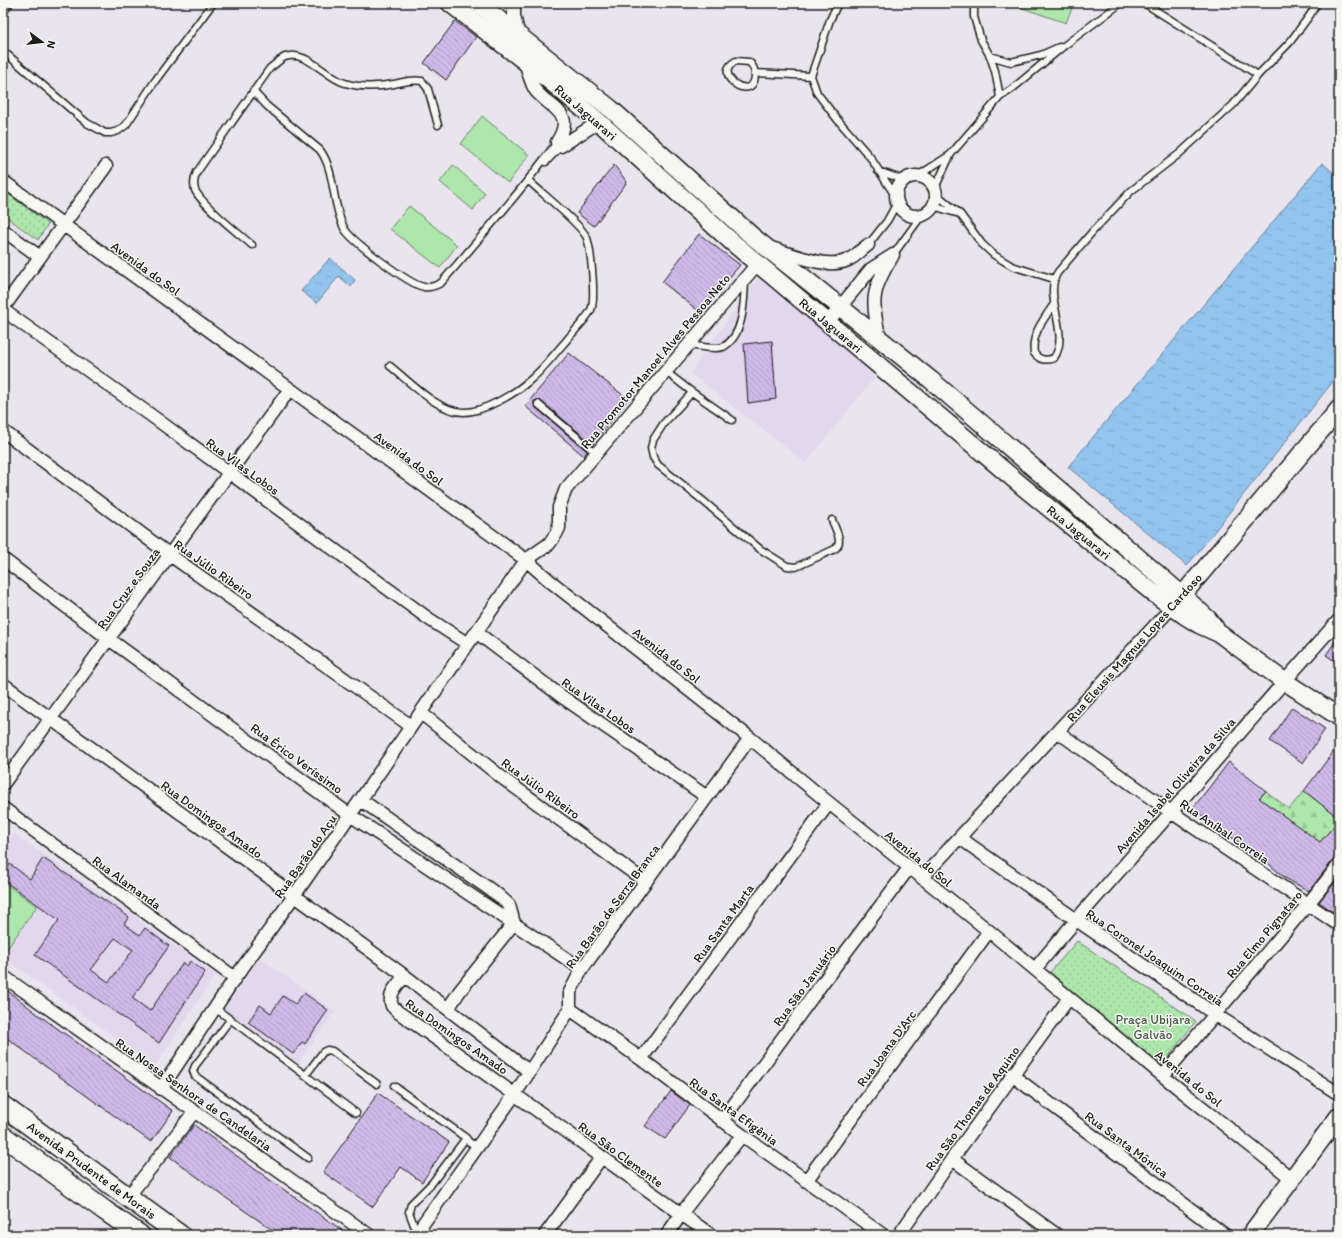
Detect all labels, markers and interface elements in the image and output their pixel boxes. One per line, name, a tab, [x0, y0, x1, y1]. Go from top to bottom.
north arrow	[22, 22, 62, 62]
text: N	[44, 39, 58, 50]
street label: Rua Jaguarari	[552, 81, 620, 143]
street label: Avenida do Sol	[108, 238, 183, 299]
street label: Rua Promotor Manoel Alves Pessoa Neto	[578, 270, 733, 452]
street label: Rua Jaguarari	[796, 295, 865, 356]
street label: Avenida do Sol	[371, 428, 446, 489]
street label: Rua Vilas Lobos	[203, 435, 282, 498]
street label: Rua Jaguarari	[1044, 502, 1114, 563]
street label: Rua Júlio Ribeiro	[171, 536, 257, 603]
street label: Rua Cruz e Souza	[94, 544, 163, 632]
street label: Rua Eleusis Magnus Lopes Cardoso	[1064, 570, 1205, 725]
street label: Avenida do Sol	[630, 624, 704, 687]
street label: Rua Vilas Lobos	[559, 674, 639, 737]
street label: Avenida Isabel Oliveira da Silva	[1112, 714, 1239, 856]
street label: Rua Érico Veríssimo	[248, 720, 346, 797]
street label: Rua Júlio Ribeiro	[498, 755, 583, 822]
street label: Rua Domingos Amado	[158, 778, 266, 861]
street label: Rua Aníbal Correia	[1177, 796, 1273, 867]
street label: Rua Barão do Açu	[271, 811, 340, 901]
street label: Avenida do Sol	[882, 827, 955, 890]
street label: Rua Barão de Serra Branca	[562, 841, 663, 971]
street label: Rua Alamanda	[89, 852, 164, 913]
street label: Rua Santa Marta	[690, 881, 757, 966]
street label: Rua Elmo Pignataro	[1223, 887, 1306, 981]
street label: Rua Coronel Joaquim Correia	[1083, 906, 1227, 1009]
street label: Rua São Januário	[770, 941, 839, 1029]
street label: Rua Domingos Amado	[403, 995, 511, 1078]
street label: Rua Joana D'Arc	[854, 1007, 919, 1089]
park label: Praça Ubijara Galvão	[1116, 1012, 1191, 1042]
street label: Rua Nossa Senhora de Candelaria	[113, 1035, 275, 1154]
street label: Rua São Thomas de Aquino	[922, 1043, 1023, 1174]
street label: Avenida do Sol	[1152, 1047, 1225, 1110]
street label: Rua Santa Efigênia	[687, 1074, 781, 1149]
street label: Rua Santa Mônica	[1082, 1108, 1172, 1181]
street label: Avenida Prudente de Morais	[24, 1119, 159, 1222]
street label: Rua São Clemente	[575, 1119, 666, 1190]

